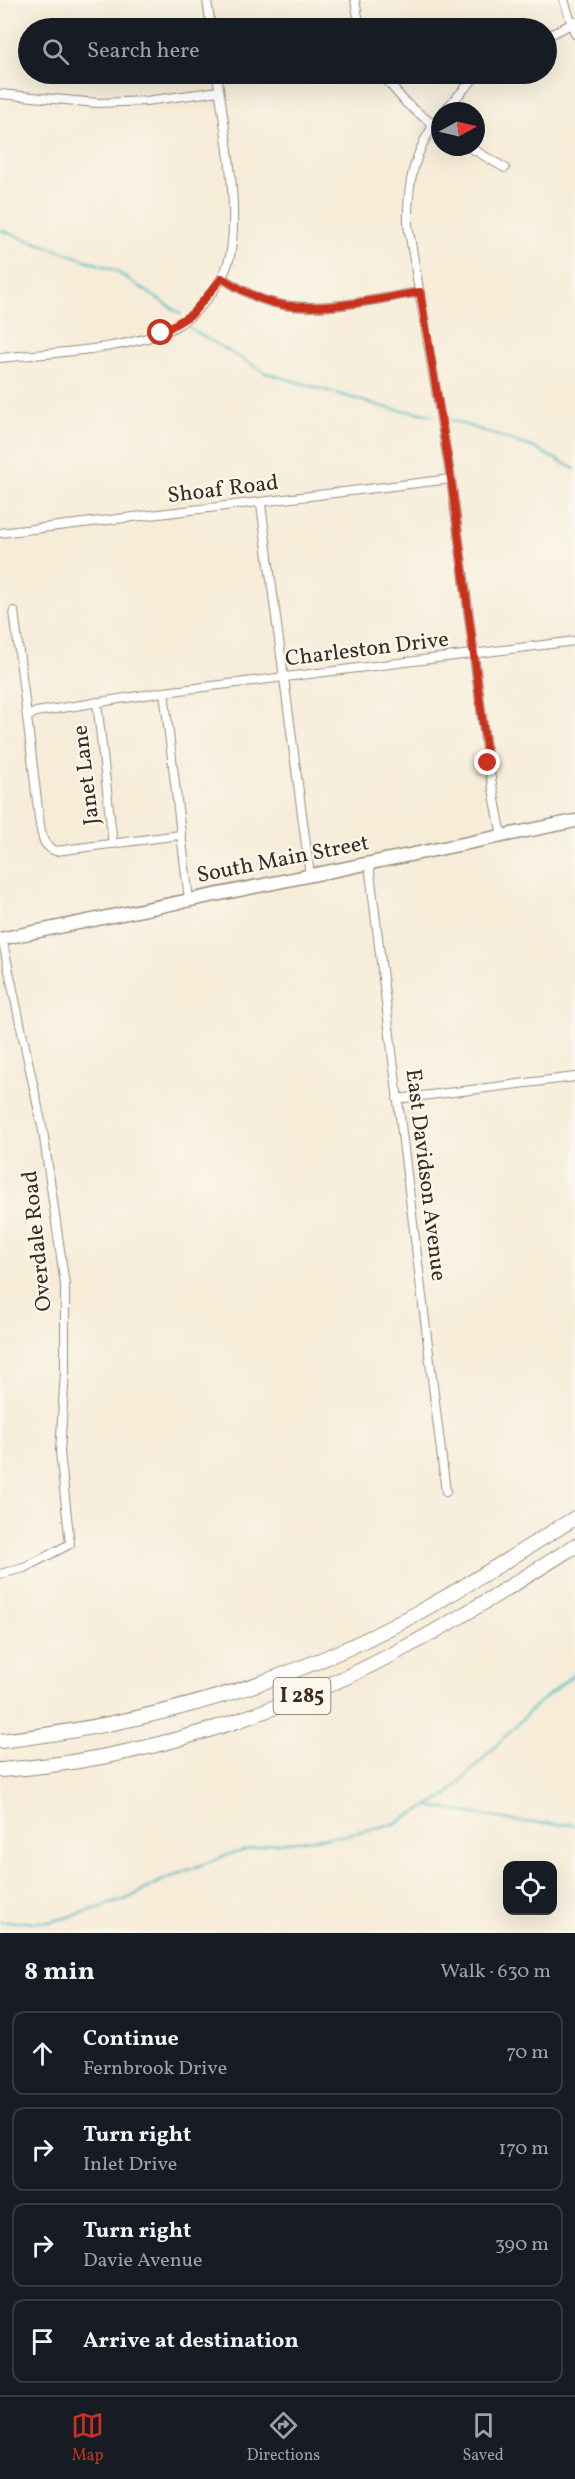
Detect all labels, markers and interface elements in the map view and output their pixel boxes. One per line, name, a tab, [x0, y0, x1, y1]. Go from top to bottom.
search box	[18, 18, 557, 84]
icon: search	[39, 35, 72, 68]
text: Search here	[87, 36, 200, 67]
north arrow	[431, 102, 485, 156]
route start	[147, 319, 173, 345]
street label: Shoaf Road	[166, 468, 280, 512]
street label: Charleston Drive	[283, 625, 451, 675]
street label: Janet Lane	[65, 723, 109, 827]
route end	[474, 749, 500, 775]
street label: South Main Street	[194, 828, 372, 892]
street label: East Davidson Avenue	[397, 1067, 453, 1283]
street label: Overdale Road	[15, 1169, 61, 1313]
road number: I 285	[274, 1678, 330, 1714]
map controls	[503, 1861, 557, 1915]
button: locate	[503, 1861, 557, 1915]
text: 8 min	[24, 1954, 95, 1990]
text: Walk · 630 m	[440, 1958, 551, 1986]
text: Continue	[83, 2024, 179, 2055]
icon: ahead	[26, 2037, 59, 2070]
text: 70 m	[506, 2039, 549, 2067]
text: Fernbrook Drive	[83, 2055, 227, 2083]
text: Turn right	[83, 2120, 191, 2151]
icon: right	[26, 2133, 59, 2166]
text: 170 m	[499, 2135, 549, 2163]
text: Inlet Drive	[83, 2151, 177, 2179]
text: Turn right	[83, 2216, 191, 2247]
icon: right	[26, 2229, 59, 2262]
text: 390 m	[495, 2231, 549, 2259]
text: Davie Avenue	[83, 2247, 202, 2275]
icon: arrive	[26, 2325, 59, 2358]
text: Arrive at destination	[83, 2326, 299, 2357]
tab: Map	[71, 2409, 104, 2467]
tab: Directions	[247, 2409, 320, 2467]
tab: Saved	[463, 2409, 504, 2467]

